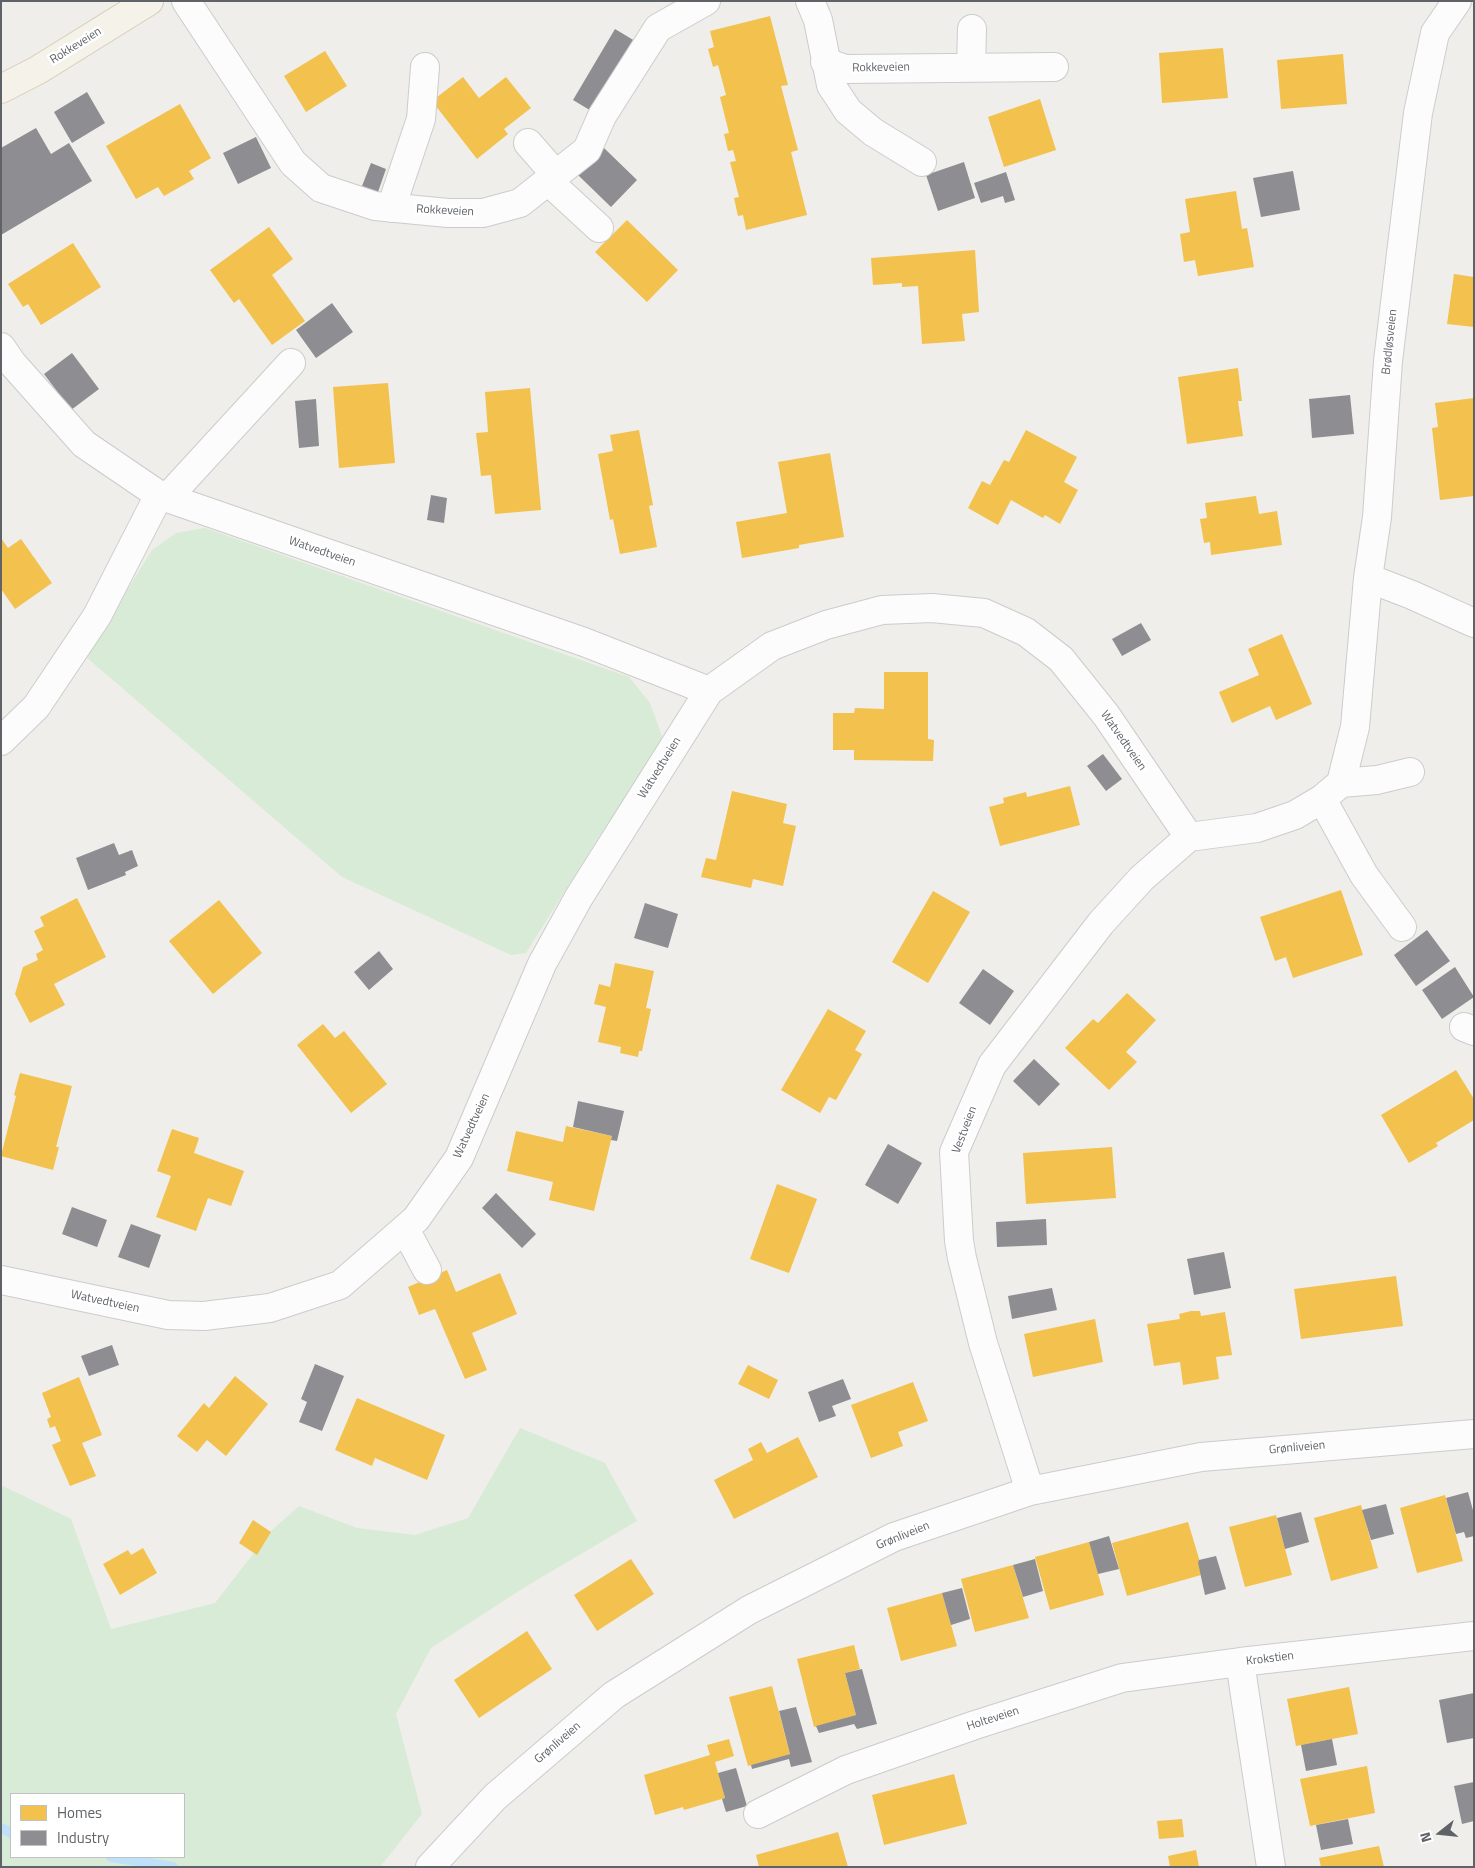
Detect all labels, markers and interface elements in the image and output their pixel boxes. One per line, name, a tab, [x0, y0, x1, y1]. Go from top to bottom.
street label: Rokkeveien	[48, 25, 104, 67]
street label: Rokkeveien	[852, 60, 910, 76]
street label: Rokkeveien	[416, 202, 474, 220]
street label: Brødløsveien	[1379, 309, 1401, 375]
street label: Watvedtveien	[287, 534, 357, 570]
street label: Watvedtveien	[1097, 708, 1149, 774]
street label: Watvedtveien	[635, 735, 685, 801]
street label: Watvedtveien	[451, 1091, 493, 1161]
street label: Vestveien	[949, 1104, 981, 1156]
street label: Watvedtveien	[69, 1288, 141, 1316]
street label: Grønliveien	[1268, 1438, 1326, 1458]
street label: Grønliveien	[874, 1519, 932, 1553]
street label: Krokstien	[1245, 1649, 1295, 1669]
street label: Holteveien	[965, 1704, 1021, 1734]
street label: Grønliveien	[532, 1719, 584, 1767]
legend	[10, 1793, 185, 1858]
text: Homes	[57, 1801, 102, 1824]
north arrow	[1415, 1808, 1465, 1858]
text: Industry	[57, 1826, 109, 1849]
text: N	[1414, 1830, 1437, 1845]

